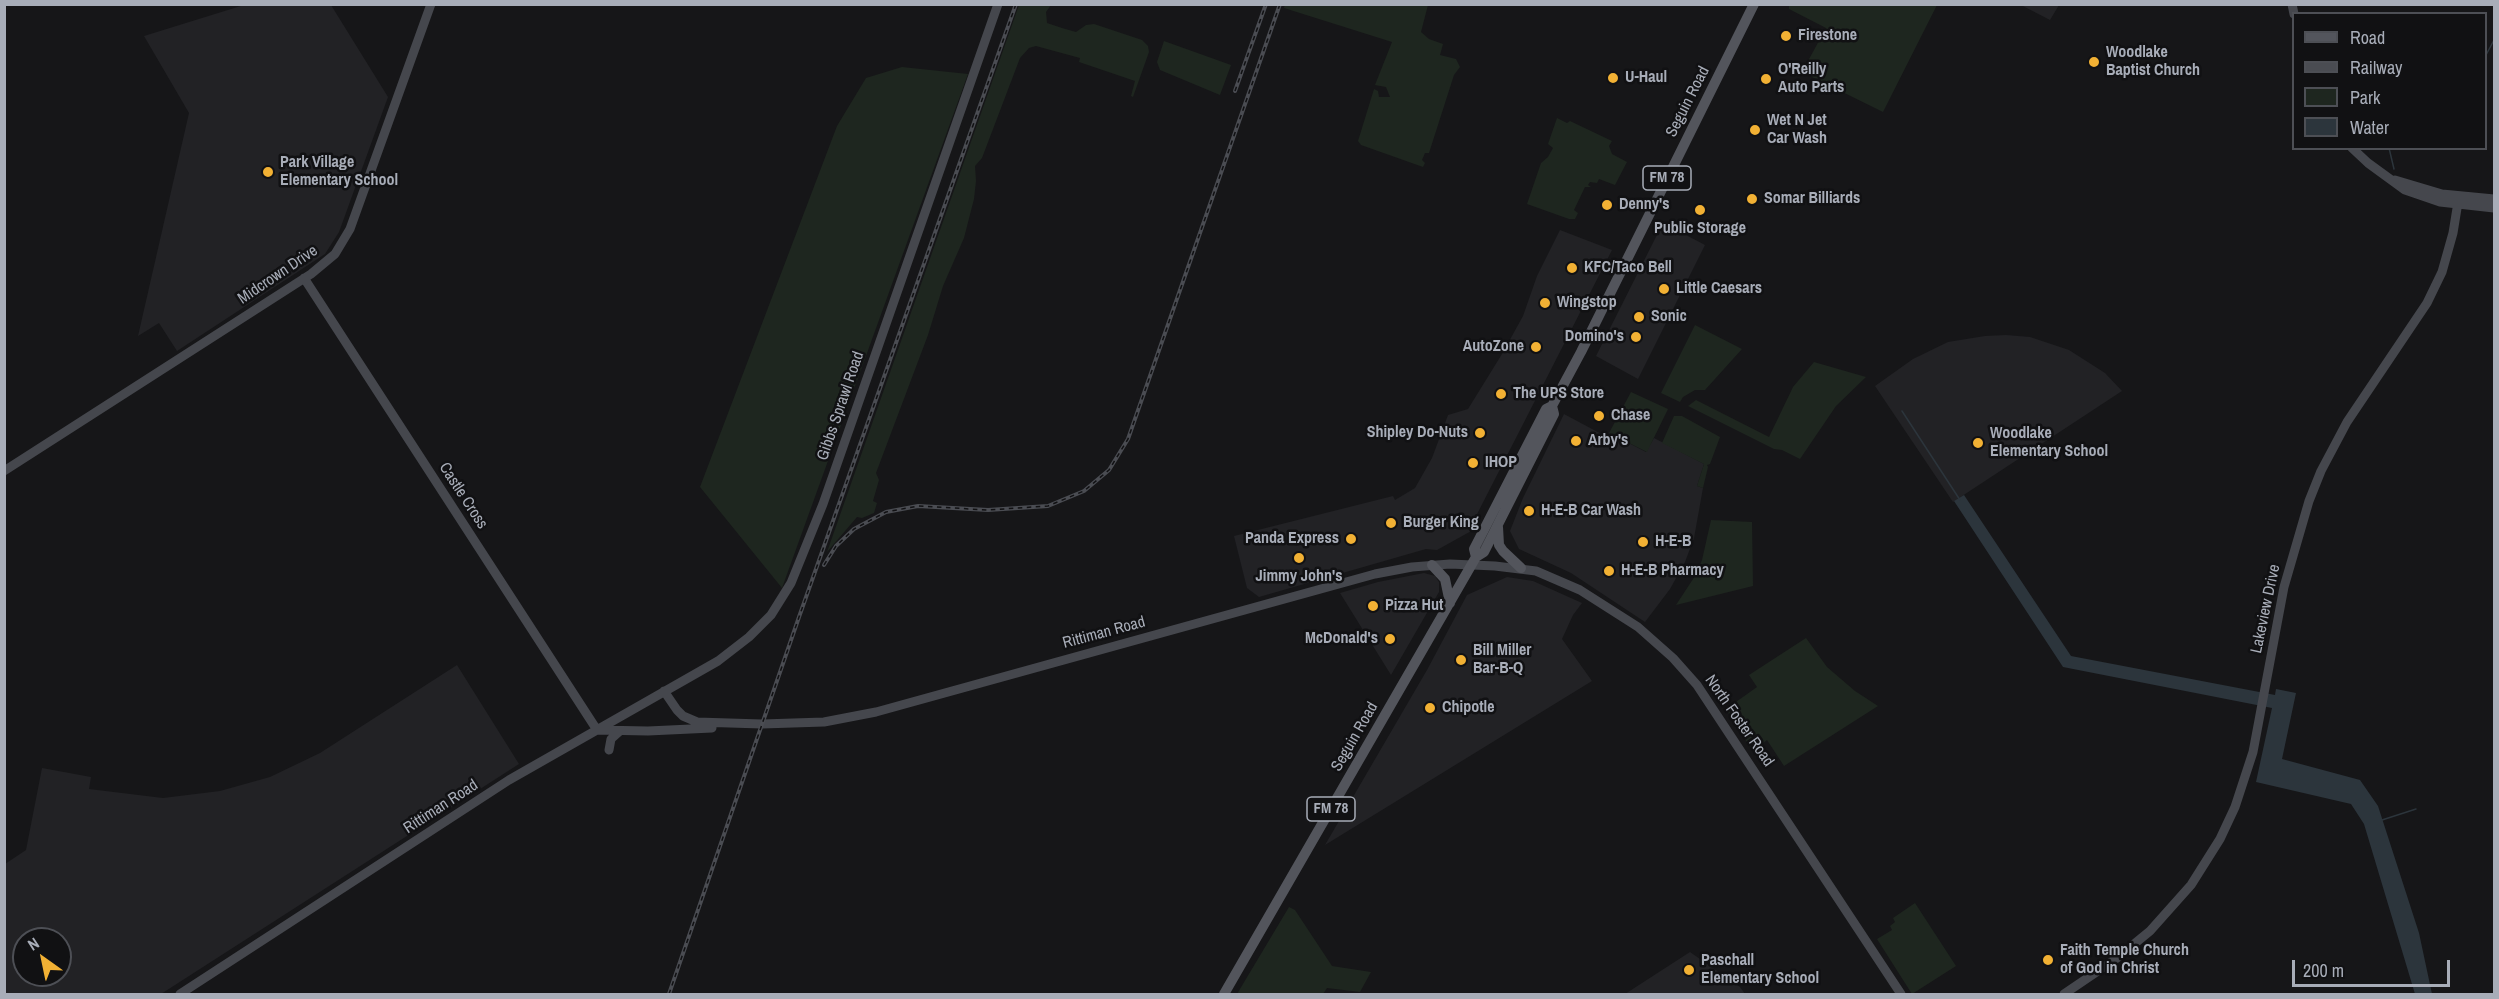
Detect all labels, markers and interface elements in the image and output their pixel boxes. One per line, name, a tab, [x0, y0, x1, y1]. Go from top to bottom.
legend	[2292, 12, 2487, 150]
text: Road	[2350, 25, 2385, 50]
place label: Firestone	[1798, 26, 1857, 46]
marker: Firestone	[1779, 29, 1793, 43]
place label: Woodlake Baptist Church	[2106, 43, 2200, 81]
marker: Woodlake Baptist Church	[2087, 55, 2101, 69]
text: Railway	[2350, 55, 2403, 80]
place label: O'Reilly Auto Parts	[1778, 60, 1844, 98]
street label: Seguin Road	[1662, 64, 1714, 140]
place label: U-Haul	[1625, 68, 1667, 88]
marker: U-Haul	[1606, 71, 1620, 85]
marker: O'Reilly Auto Parts	[1759, 72, 1773, 86]
text: Park	[2350, 85, 2380, 110]
place label: Wet N Jet Car Wash	[1767, 111, 1827, 149]
text: Water	[2350, 115, 2389, 140]
marker: Wet N Jet Car Wash	[1748, 123, 1762, 137]
place label: Park Village Elementary School	[280, 153, 398, 191]
marker: Park Village Elementary School	[261, 165, 275, 179]
road number: FM 78	[1643, 166, 1691, 190]
place label: Somar Billiards	[1764, 189, 1860, 209]
marker: Somar Billiards	[1745, 192, 1759, 206]
place label: Denny's	[1619, 195, 1670, 215]
marker: Denny's	[1600, 198, 1614, 212]
marker: Public Storage	[1693, 203, 1707, 217]
place label: Public Storage	[1654, 219, 1746, 239]
street label: Midcrown Drive	[235, 241, 321, 309]
place label: KFC/Taco Bell	[1584, 258, 1672, 278]
marker: KFC/Taco Bell	[1565, 261, 1579, 275]
place label: Little Caesars	[1676, 279, 1762, 299]
marker: Little Caesars	[1657, 282, 1671, 296]
place label: Wingstop	[1557, 293, 1617, 313]
marker: Wingstop	[1538, 296, 1552, 310]
place label: Sonic	[1651, 307, 1687, 327]
marker: Sonic	[1632, 310, 1646, 324]
place label: Domino's	[1565, 327, 1624, 347]
marker: Domino's	[1629, 330, 1643, 344]
place label: AutoZone	[1463, 337, 1524, 357]
marker: AutoZone	[1529, 340, 1543, 354]
street label: Gibbs Sprawl Road	[813, 349, 869, 463]
place label: The UPS Store	[1513, 384, 1604, 404]
marker: The UPS Store	[1494, 387, 1508, 401]
place label: Chase	[1611, 406, 1650, 426]
marker: Chase	[1592, 409, 1606, 423]
place label: Shipley Do-Nuts	[1367, 423, 1468, 443]
place label: Woodlake Elementary School	[1990, 424, 2108, 462]
marker: Shipley Do-Nuts	[1473, 426, 1487, 440]
place label: Arby's	[1588, 431, 1628, 451]
marker: Arby's	[1569, 434, 1583, 448]
marker: Woodlake Elementary School	[1971, 436, 1985, 450]
place label: IHOP	[1485, 453, 1517, 473]
marker: IHOP	[1466, 456, 1480, 470]
street label: Castle Cross	[435, 459, 491, 533]
place label: H-E-B Car Wash	[1541, 501, 1641, 521]
marker: H-E-B Car Wash	[1522, 504, 1536, 518]
place label: Burger King	[1403, 513, 1479, 533]
marker: Burger King	[1384, 516, 1398, 530]
place label: Panda Express	[1245, 529, 1339, 549]
marker: Panda Express	[1344, 532, 1358, 546]
place label: H-E-B	[1655, 532, 1691, 552]
marker: H-E-B	[1636, 535, 1650, 549]
marker: Jimmy John's	[1292, 551, 1306, 565]
place label: H-E-B Pharmacy	[1621, 561, 1724, 581]
street label: Lakeview Drive	[2247, 563, 2285, 655]
marker: H-E-B Pharmacy	[1602, 564, 1616, 578]
place label: Jimmy John's	[1256, 567, 1342, 587]
place label: Pizza Hut	[1385, 596, 1443, 616]
marker: Pizza Hut	[1366, 599, 1380, 613]
street label: Rittiman Road	[1061, 613, 1147, 653]
place label: McDonald's	[1305, 629, 1378, 649]
marker: McDonald's	[1383, 632, 1397, 646]
place label: Bill Miller Bar-B-Q	[1473, 641, 1531, 679]
marker: Bill Miller Bar-B-Q	[1454, 653, 1468, 667]
street label: North Foster Road	[1700, 672, 1778, 770]
place label: Chipotle	[1442, 698, 1494, 718]
street label: Seguin Road	[1328, 699, 1382, 775]
marker: Chipotle	[1423, 701, 1437, 715]
street label: Rittiman Road	[400, 776, 482, 838]
road number: FM 78	[1307, 797, 1355, 821]
north arrow	[12, 927, 72, 987]
text: N	[23, 932, 43, 955]
place label: Faith Temple Church of God in Christ	[2060, 941, 2189, 979]
scale bar	[2295, 948, 2452, 986]
place label: Paschall Elementary School	[1701, 951, 1819, 989]
marker: Faith Temple Church of God in Christ	[2041, 953, 2055, 967]
text: 200 m	[2303, 958, 2344, 983]
marker: Paschall Elementary School	[1682, 963, 1696, 977]

